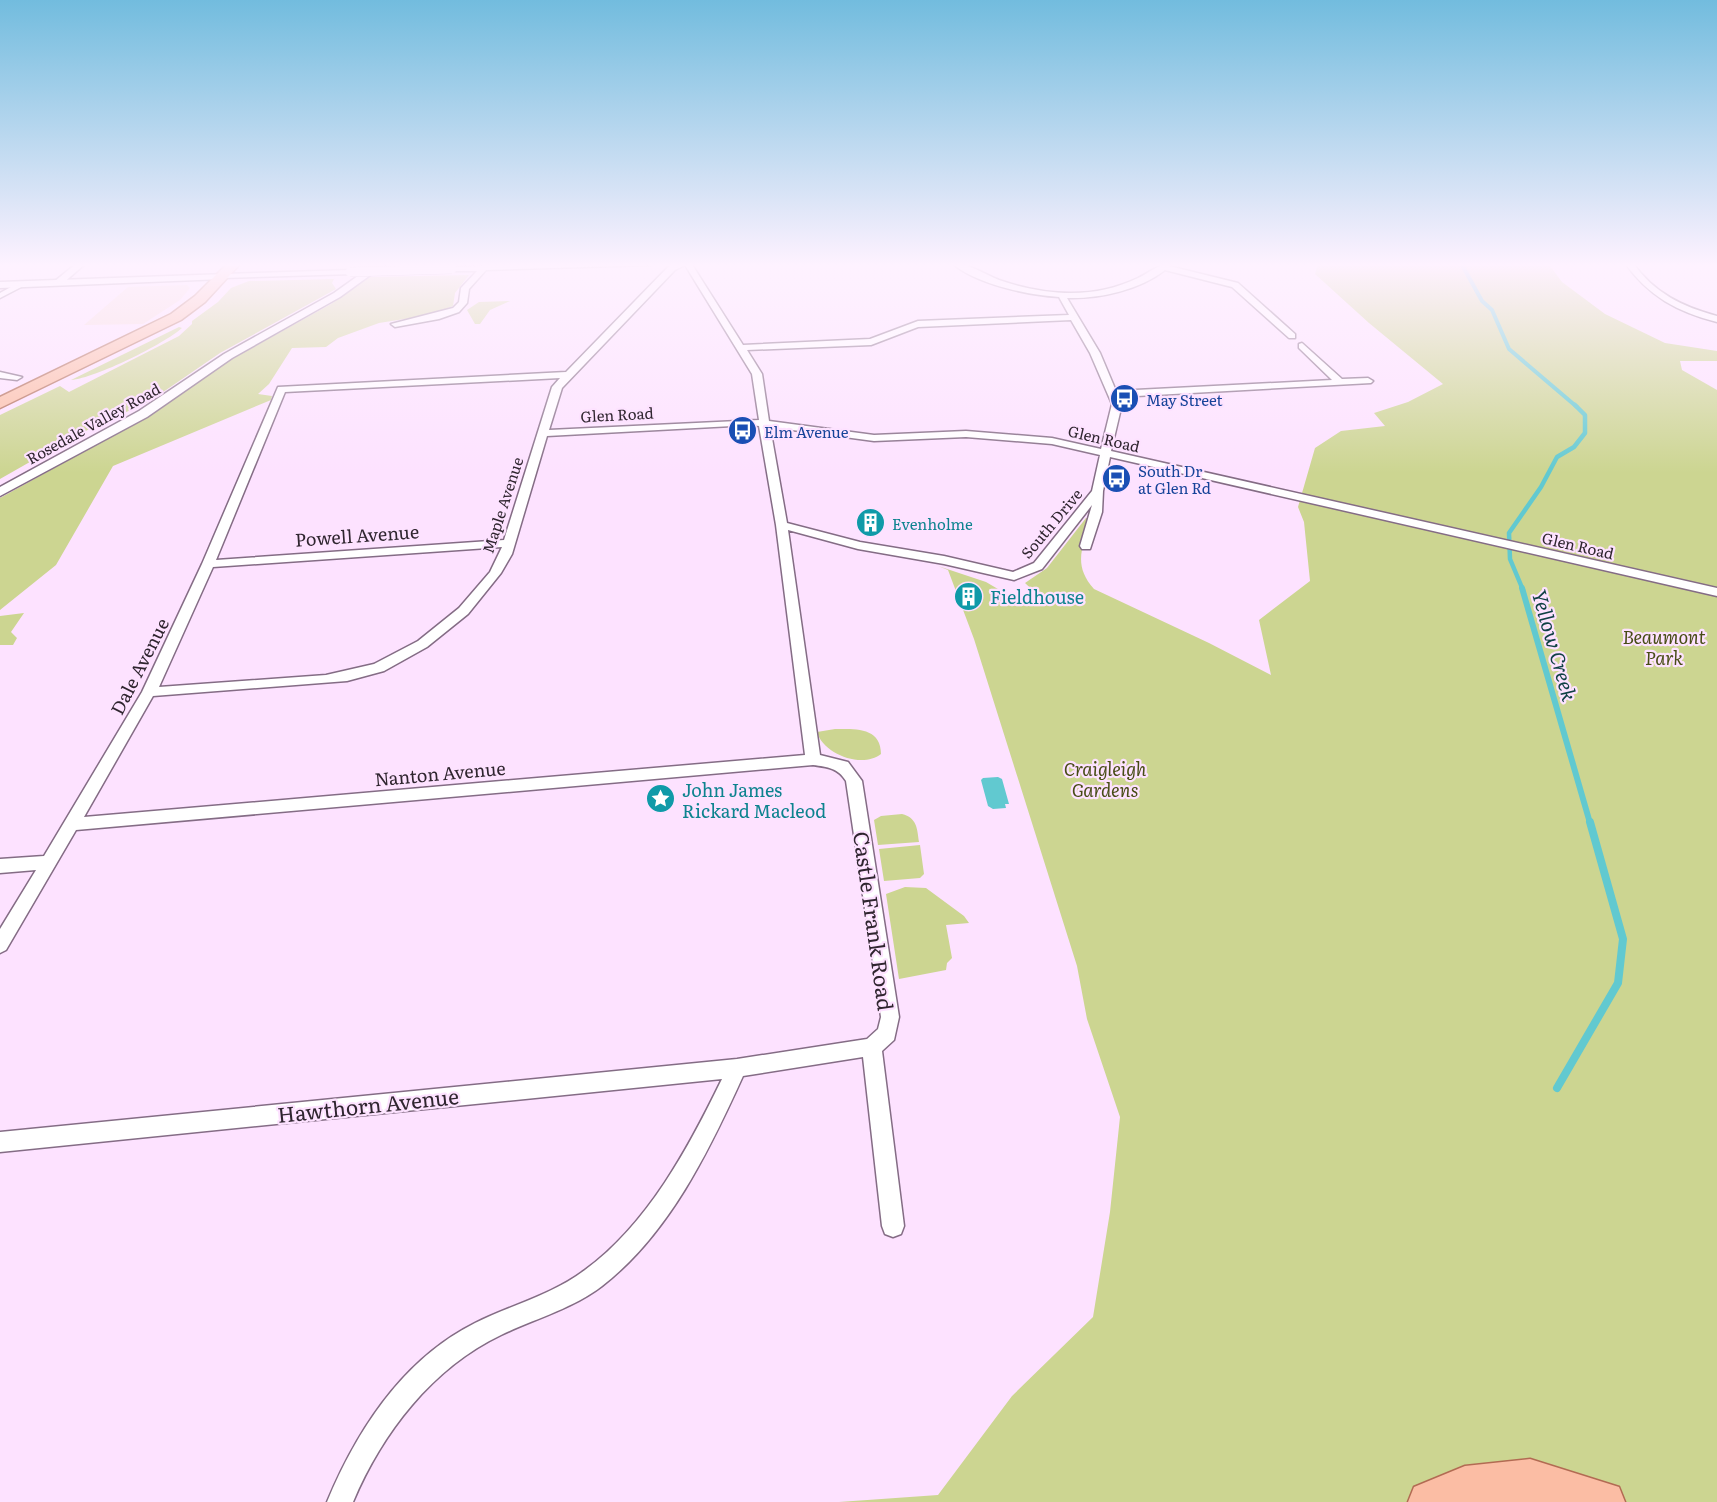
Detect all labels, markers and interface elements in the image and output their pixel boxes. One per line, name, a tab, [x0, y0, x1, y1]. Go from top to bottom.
street label: Rosedale Valley Road	[22, 377, 164, 469]
bus stop icon: May Street	[1109, 383, 1141, 415]
place label: May Street	[1146, 388, 1223, 411]
street label: Glen Road	[580, 401, 654, 427]
bus stop icon: Elm Avenue	[727, 415, 759, 447]
street label: Glen Road	[1066, 419, 1142, 457]
place label: Elm Avenue	[764, 420, 849, 443]
street label: Maple Avenue	[476, 454, 528, 556]
place label: South Dr at Glen Rd	[1138, 459, 1211, 499]
bus stop icon: South Dr at Glen Rd	[1101, 463, 1133, 495]
street label: South Drive	[1015, 483, 1087, 563]
building icon: Evenholme	[855, 507, 887, 539]
place label: Evenholme	[892, 512, 973, 535]
street label: Powell Avenue	[294, 517, 420, 553]
street label: Glen Road	[1540, 526, 1616, 564]
building icon: Fieldhouse	[953, 580, 985, 612]
place label: Fieldhouse	[990, 583, 1084, 610]
water label: Yellow Creek	[1526, 586, 1586, 704]
street label: Dale Avenue	[103, 613, 175, 719]
park label: Beaumont Park	[1622, 623, 1706, 671]
street label: Nanton Avenue	[373, 754, 507, 792]
park label: Craigleigh Gardens	[1064, 755, 1147, 803]
place label: John James Rickard Macleod	[682, 776, 826, 824]
place icon: John James Rickard Macleod	[645, 783, 677, 815]
street label: Castle Frank Road	[847, 829, 903, 1013]
street label: Hawthorn Avenue	[276, 1079, 460, 1129]

